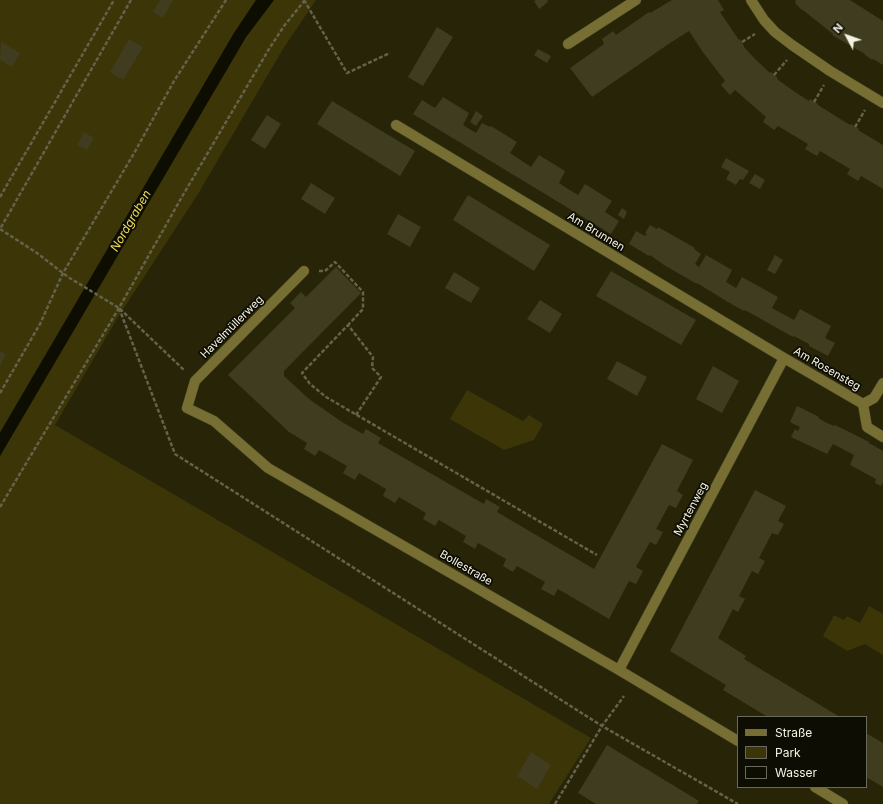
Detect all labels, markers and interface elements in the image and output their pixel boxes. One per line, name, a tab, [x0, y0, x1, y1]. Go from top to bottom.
north arrow	[827, 16, 867, 56]
text: N	[830, 20, 846, 36]
water label: Nordgraben	[108, 188, 154, 254]
street label: Am Brunnen	[565, 210, 627, 254]
street label: Havelmüllerweg	[198, 293, 266, 361]
street label: Am Rosensteg	[791, 345, 863, 393]
street label: Myrtenweg	[671, 480, 711, 538]
street label: Bollestraße	[437, 548, 495, 588]
legend	[737, 716, 867, 788]
text: Straße	[775, 725, 812, 740]
text: Park	[775, 745, 801, 760]
text: Wasser	[775, 765, 817, 780]

